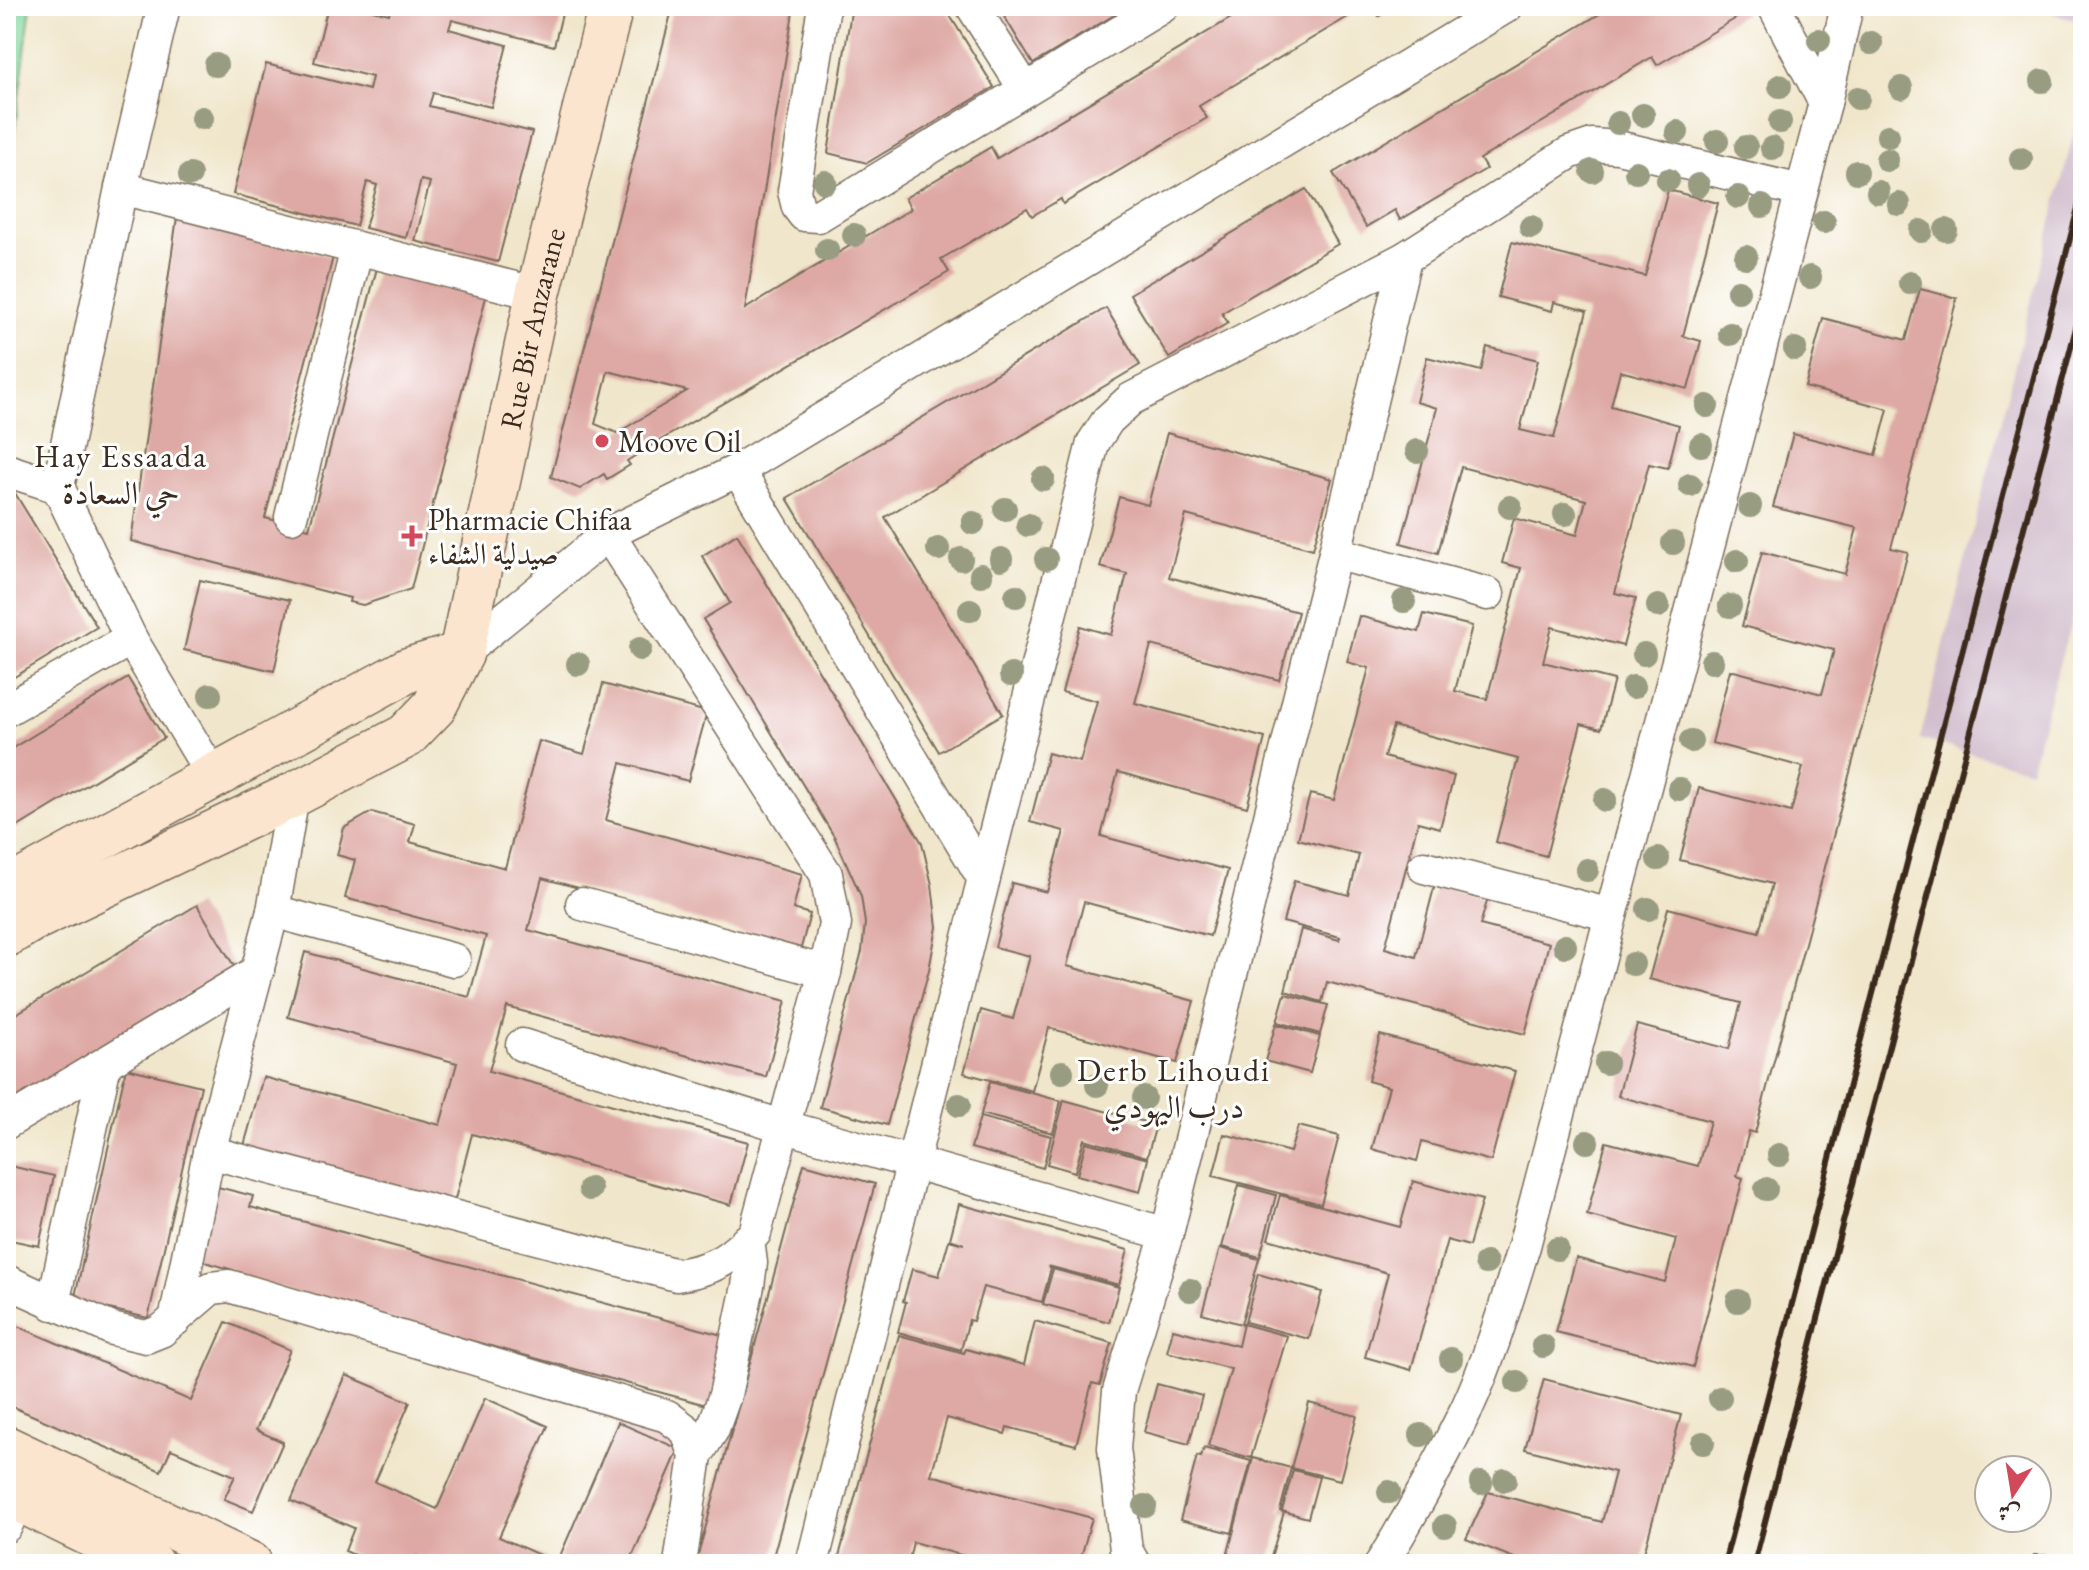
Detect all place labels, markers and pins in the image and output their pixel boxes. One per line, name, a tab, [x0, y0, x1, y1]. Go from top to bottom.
place label: Moove Oil	[618, 422, 741, 461]
marker: Moove Oil	[593, 432, 611, 450]
place label: Pharmacie Chifaa صيدلية الشفاء	[428, 500, 631, 573]
marker: Pharmacie Chifaa صيدلية الشفاء	[403, 527, 421, 545]

